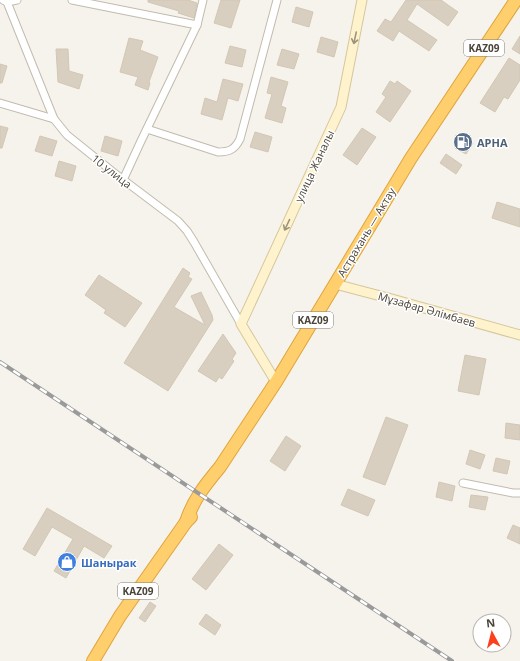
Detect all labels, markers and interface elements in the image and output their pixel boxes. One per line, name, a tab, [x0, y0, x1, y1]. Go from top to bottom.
one-way arrow	[350, 31, 358, 44]
road number: KAZ09	[464, 40, 504, 56]
street label: улица Жаналы	[291, 128, 337, 204]
fuel station icon: АРНА	[452, 131, 474, 153]
place label: АРНА	[477, 135, 508, 150]
street label: 10 улица	[89, 151, 135, 191]
street label: Астрахань — Актау	[333, 184, 399, 279]
one-way arrow	[283, 219, 290, 231]
street label: Мұзафар Әлімбаев	[377, 288, 477, 330]
road number: KAZ09	[293, 312, 333, 328]
shop icon: Шанырак	[56, 551, 78, 573]
place label: Шанырак	[81, 555, 137, 570]
road number: KAZ09	[118, 583, 158, 599]
north arrow	[472, 613, 512, 653]
text: N	[485, 615, 496, 631]

